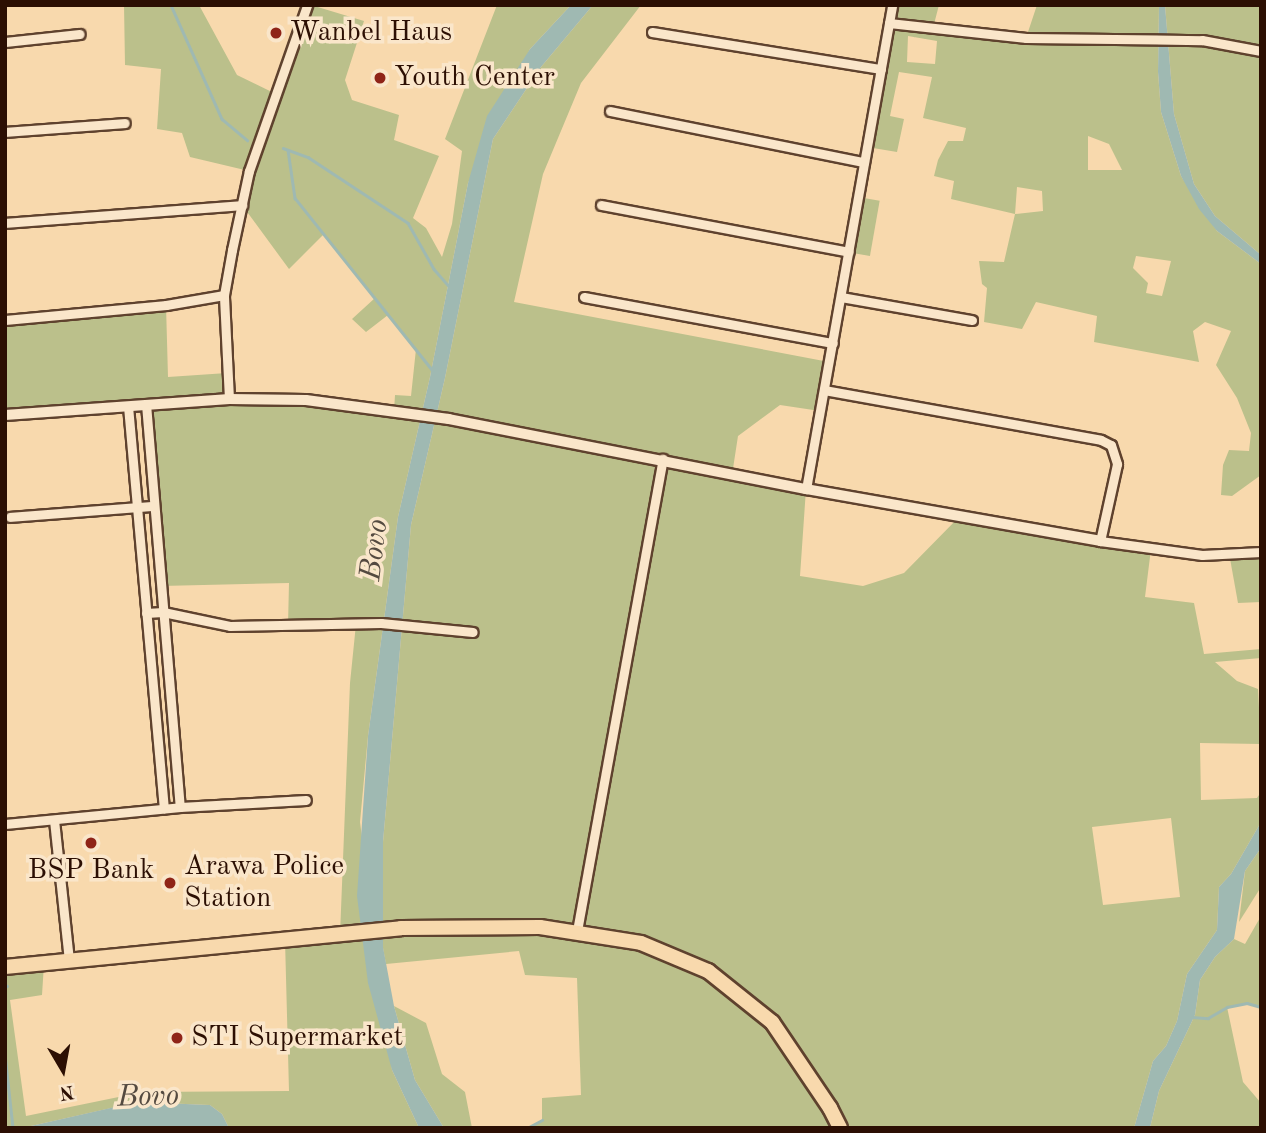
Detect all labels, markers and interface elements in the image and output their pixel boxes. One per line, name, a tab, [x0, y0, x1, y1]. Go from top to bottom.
place label: Wanbel Haus	[290, 16, 452, 50]
marker: Wanbel Haus	[268, 25, 284, 41]
place label: Youth Center	[394, 61, 555, 95]
marker: Youth Center	[372, 70, 388, 86]
water label: Bovo	[353, 517, 397, 583]
marker: BSP Bank	[83, 835, 99, 851]
place label: Arawa Police Station	[184, 850, 344, 916]
place label: BSP Bank	[28, 854, 154, 888]
marker: Arawa Police Station	[162, 875, 178, 891]
place label: STI Supermarket	[191, 1021, 403, 1055]
marker: STI Supermarket	[169, 1030, 185, 1046]
north arrow	[28, 1035, 98, 1105]
water label: Bovo	[116, 1078, 180, 1116]
text: N	[58, 1081, 76, 1102]

